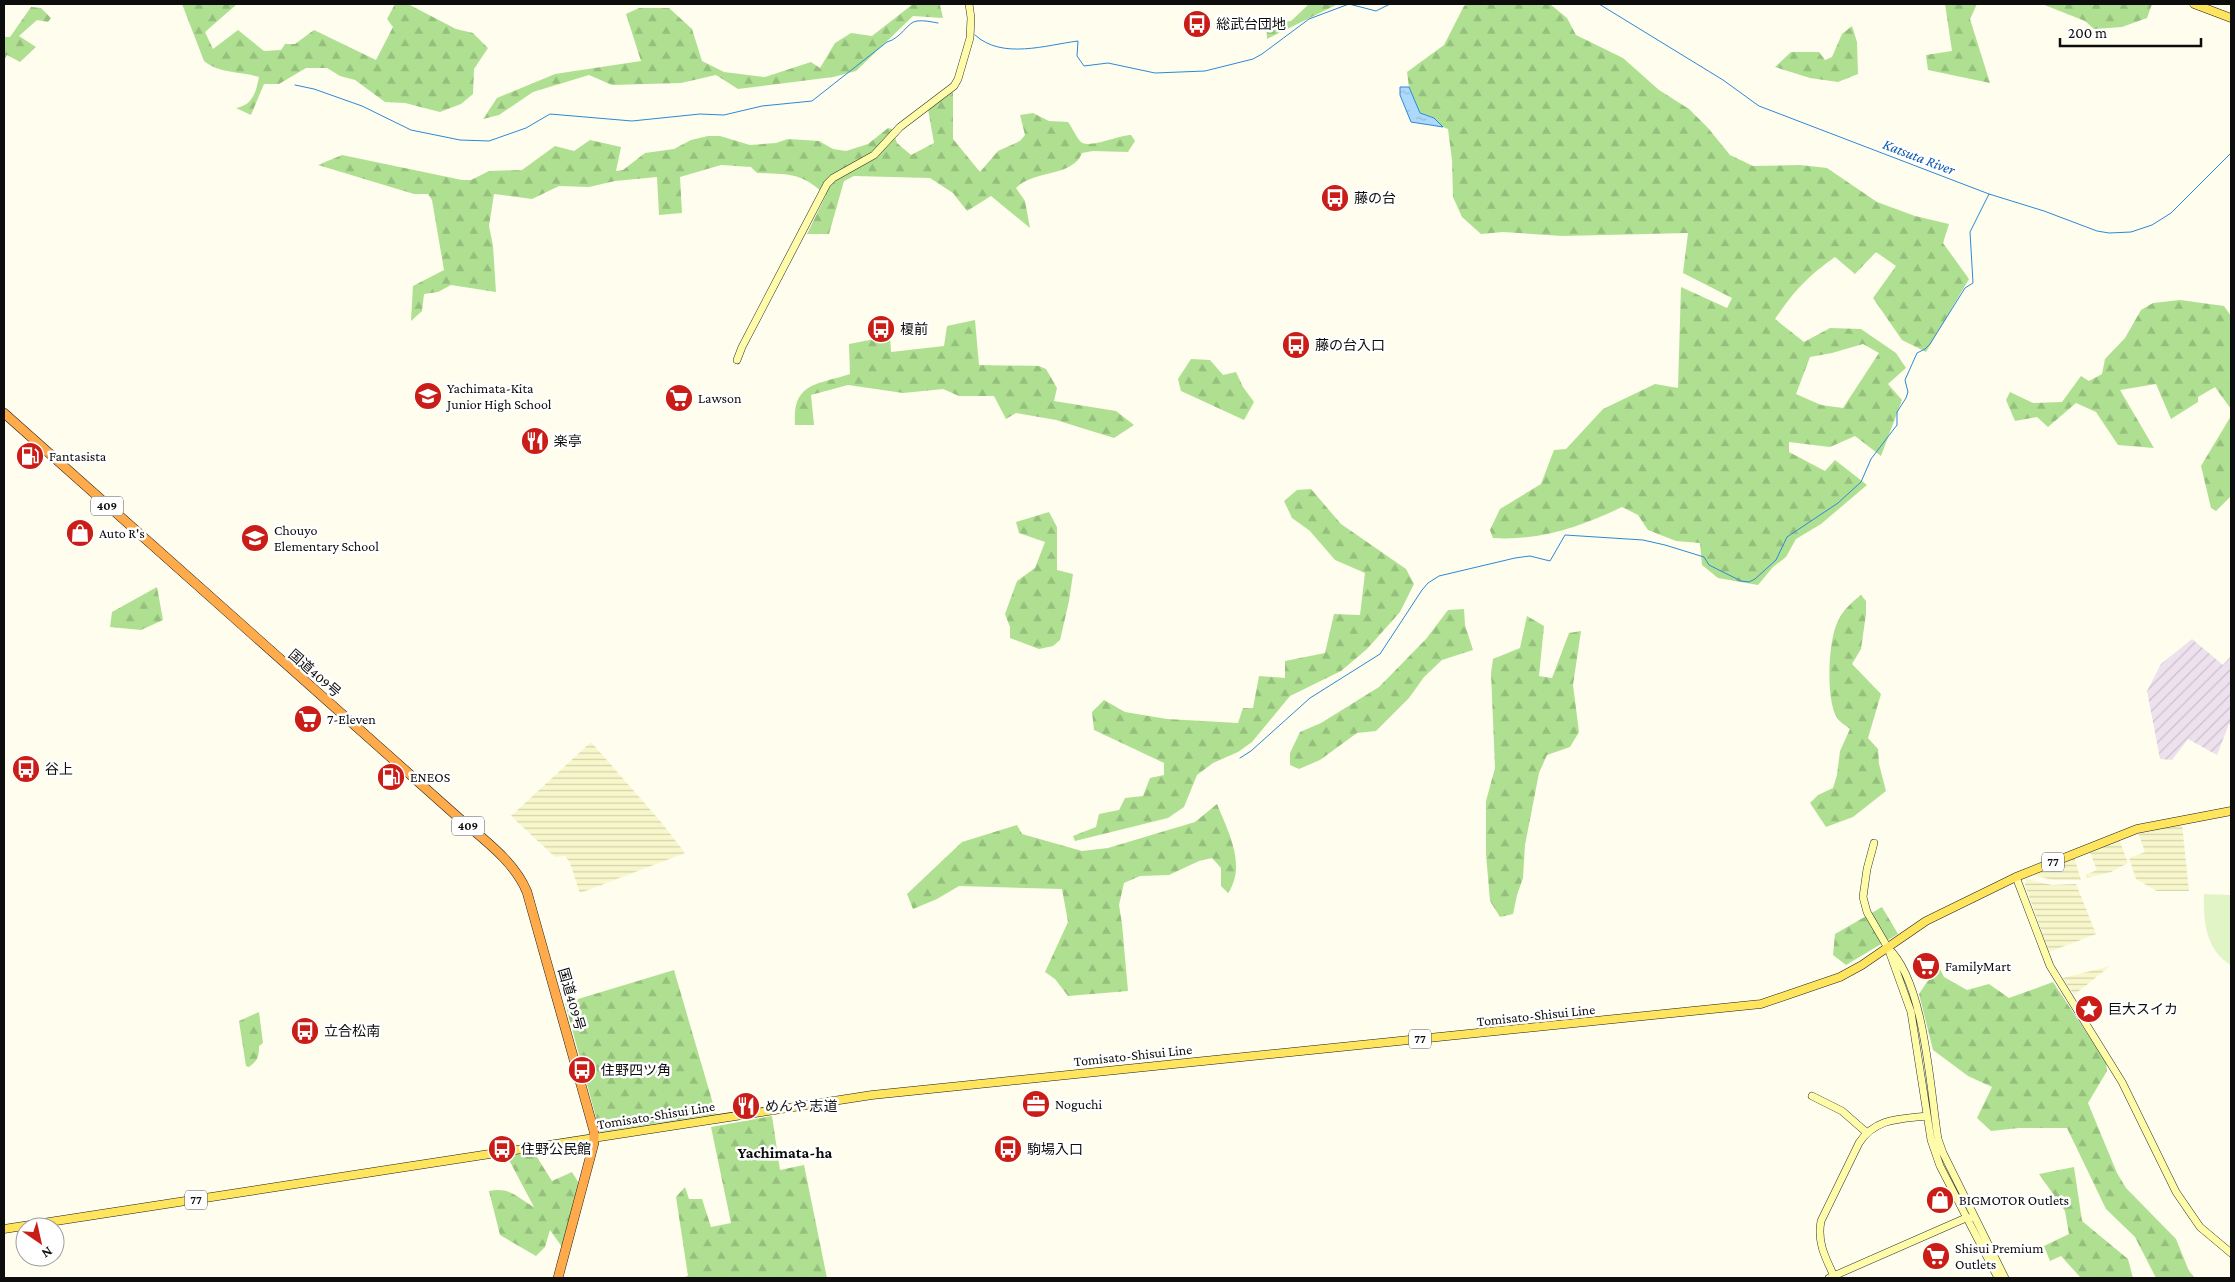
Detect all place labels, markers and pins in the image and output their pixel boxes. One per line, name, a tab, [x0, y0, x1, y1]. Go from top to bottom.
bus stop icon: 総武台団地	[1182, 9, 1212, 39]
place label: 総武台団地	[1216, 16, 1286, 32]
bus stop icon: 藤の台	[1320, 183, 1350, 213]
place label: 藤の台	[1354, 190, 1396, 206]
bus stop icon: 榎前	[866, 314, 896, 344]
place label: 榎前	[900, 321, 928, 337]
bus stop icon: 藤の台入口	[1281, 330, 1311, 360]
place label: 藤の台入口	[1315, 337, 1385, 353]
place label: Yachimata-Kita Junior High School	[445, 380, 552, 412]
school or university icon: Yachimata-Kita Junior High School	[413, 381, 443, 411]
supermarket icon: Lawson	[664, 383, 694, 413]
place label: Lawson	[698, 390, 742, 406]
restaurant icon: 楽亭	[520, 426, 550, 456]
place label: 楽亭	[554, 433, 582, 449]
fuel station icon: Fantasista	[15, 441, 45, 471]
place label: Fantasista	[49, 448, 107, 464]
shop icon: Auto R's	[65, 518, 95, 548]
place label: Chouyo Elementary School	[274, 522, 379, 554]
school or university icon: Chouyo Elementary School	[240, 523, 270, 553]
place label: Auto R's	[99, 525, 145, 541]
supermarket icon: 7-Eleven	[293, 704, 323, 734]
place label: 7-Eleven	[327, 711, 376, 727]
bus stop icon: 谷上	[11, 754, 41, 784]
place label: 谷上	[45, 761, 73, 777]
fuel station icon: ENEOS	[376, 762, 406, 792]
place label: ENEOS	[410, 769, 451, 785]
supermarket icon: FamilyMart	[1911, 951, 1941, 981]
place label: FamilyMart	[1945, 958, 2011, 974]
place icon: 巨大スイカ	[2074, 994, 2104, 1024]
place label: 巨大スイカ	[2108, 1001, 2178, 1017]
bus stop icon: 立合松南	[290, 1016, 320, 1046]
place label: 立合松南	[324, 1023, 380, 1039]
bus stop icon: 住野四ツ角	[567, 1055, 597, 1085]
place label: 住野四ツ角	[601, 1062, 671, 1078]
office icon: Noguchi	[1021, 1089, 1051, 1119]
restaurant icon: めんや 志道	[731, 1091, 761, 1121]
place label: Noguchi	[1055, 1096, 1103, 1112]
place label: めんや 志道	[765, 1098, 838, 1114]
bus stop icon: 住野公民館	[487, 1134, 517, 1164]
bus stop icon: 駒場入口	[993, 1134, 1023, 1164]
place label: 住野公民館	[521, 1141, 591, 1157]
place label: 駒場入口	[1027, 1141, 1083, 1157]
shop icon: BIGMOTOR Outlets	[1925, 1185, 1955, 1215]
place label: BIGMOTOR Outlets	[1959, 1192, 2069, 1208]
place label: Shisui Premium Outlets	[1955, 1240, 2043, 1272]
supermarket icon: Shisui Premium Outlets	[1921, 1241, 1951, 1271]

